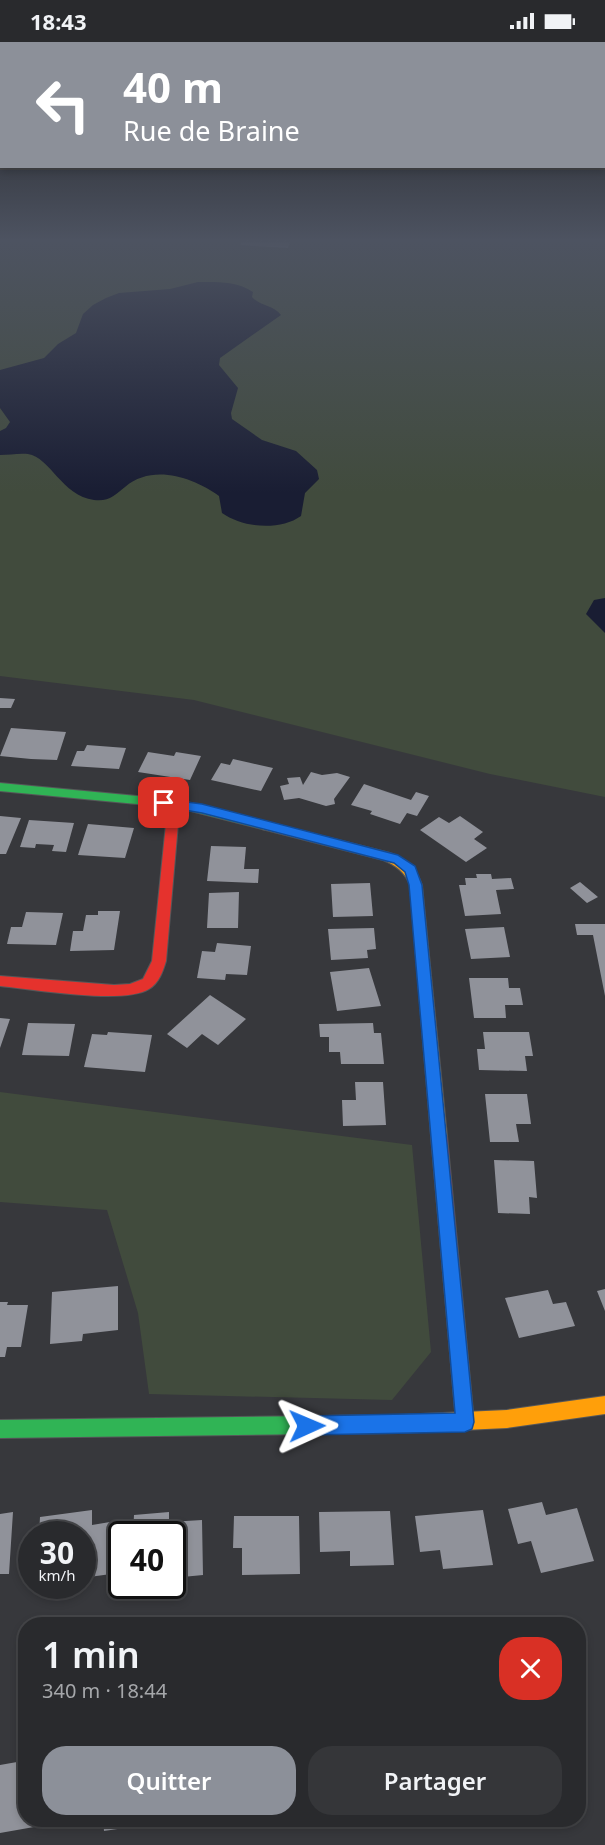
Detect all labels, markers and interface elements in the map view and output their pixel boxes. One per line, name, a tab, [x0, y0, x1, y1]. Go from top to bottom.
text: 18:43	[30, 6, 87, 36]
text: 40 m	[123, 58, 223, 115]
icon: left	[24, 66, 102, 144]
text: Rue de Braine	[123, 112, 300, 149]
pin	[138, 777, 189, 828]
icon: arrive	[147, 786, 180, 819]
position arrow	[275, 1394, 339, 1458]
speed limit sign: 40	[108, 1521, 186, 1599]
text: 30	[40, 1532, 74, 1573]
text: km/h	[39, 1565, 75, 1585]
text: 1 min	[42, 1630, 140, 1679]
button: close	[499, 1637, 562, 1700]
text: 340 m · 18:44	[42, 1677, 167, 1704]
button: Quitter	[42, 1746, 296, 1815]
button: Partager	[308, 1746, 562, 1815]

